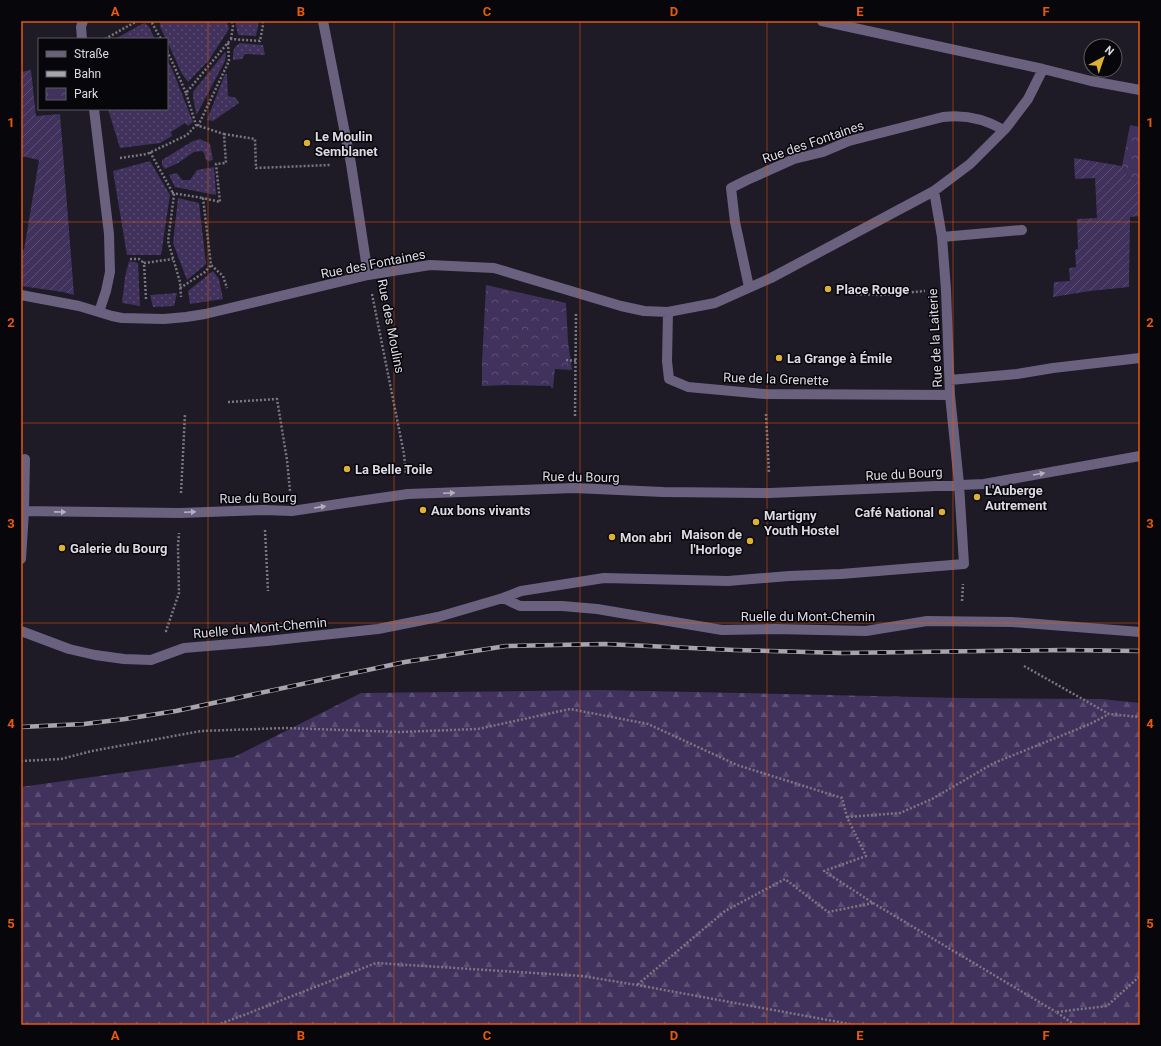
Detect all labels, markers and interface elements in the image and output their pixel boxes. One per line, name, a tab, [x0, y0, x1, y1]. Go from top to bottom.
text: A	[111, 4, 120, 19]
text: B	[297, 4, 305, 19]
text: C	[483, 4, 492, 19]
text: D	[670, 4, 678, 19]
text: E	[856, 4, 864, 19]
text: F	[1042, 4, 1050, 19]
legend	[38, 38, 168, 110]
north arrow	[1083, 38, 1123, 78]
text: N	[1102, 43, 1116, 58]
text: Straße	[74, 47, 109, 61]
text: Bahn	[74, 67, 101, 81]
text: Park	[74, 87, 99, 101]
text: 1	[7, 115, 15, 130]
text: 1	[1146, 115, 1154, 130]
street label: Rue des Fontaines	[760, 118, 866, 166]
place label: Le Moulin Semblanet	[315, 129, 378, 159]
marker: Le Moulin Semblanet	[302, 138, 312, 148]
street label: Rue des Fontaines	[319, 246, 427, 282]
street label: Rue des Moulins	[375, 278, 408, 375]
place label: Place Rouge	[836, 282, 909, 297]
marker: Place Rouge	[823, 284, 833, 294]
street label: Rue de la Laiterie	[925, 288, 945, 388]
text: 2	[7, 315, 15, 330]
text: 2	[1146, 315, 1154, 330]
place label: La Grange à Émile	[787, 351, 892, 366]
marker: La Grange à Émile	[774, 353, 784, 363]
street label: Rue de la Grenette	[723, 370, 829, 388]
place label: La Belle Toile	[355, 462, 433, 477]
marker: La Belle Toile	[342, 464, 352, 474]
street label: Rue du Bourg	[865, 464, 943, 484]
street label: Rue du Bourg	[542, 469, 620, 485]
one-way arrow	[1033, 471, 1045, 477]
place label: L'Auberge Autrement	[985, 483, 1048, 513]
one-way arrow	[443, 489, 455, 496]
street label: Rue du Bourg	[219, 490, 297, 506]
marker: L'Auberge Autrement	[972, 492, 982, 502]
place label: Aux bons vivants	[431, 503, 531, 518]
one-way arrow	[313, 504, 326, 510]
marker: Aux bons vivants	[418, 505, 428, 515]
place label: Café National	[855, 505, 934, 520]
marker: Café National	[937, 507, 947, 517]
one-way arrow	[54, 508, 66, 515]
place label: Martigny Youth Hostel	[764, 508, 839, 538]
one-way arrow	[184, 509, 196, 516]
text: 3	[7, 516, 15, 531]
text: 3	[1146, 516, 1154, 531]
marker: Martigny Youth Hostel	[751, 517, 761, 527]
place label: Maison de l'Horloge	[681, 527, 742, 557]
place label: Mon abri	[620, 530, 672, 545]
marker: Mon abri	[607, 532, 617, 542]
marker: Maison de l'Horloge	[745, 536, 755, 546]
place label: Galerie du Bourg	[70, 541, 168, 556]
marker: Galerie du Bourg	[57, 543, 67, 553]
street label: Ruelle du Mont-Chemin	[741, 609, 875, 624]
street label: Ruelle du Mont-Chemin	[192, 615, 328, 641]
text: 4	[7, 716, 15, 731]
text: 4	[1146, 716, 1154, 731]
text: 5	[7, 916, 15, 931]
text: 5	[1146, 916, 1154, 931]
text: A	[111, 1028, 120, 1043]
text: B	[297, 1028, 305, 1043]
text: C	[483, 1028, 492, 1043]
text: D	[670, 1028, 678, 1043]
text: E	[856, 1028, 864, 1043]
text: F	[1042, 1028, 1050, 1043]

